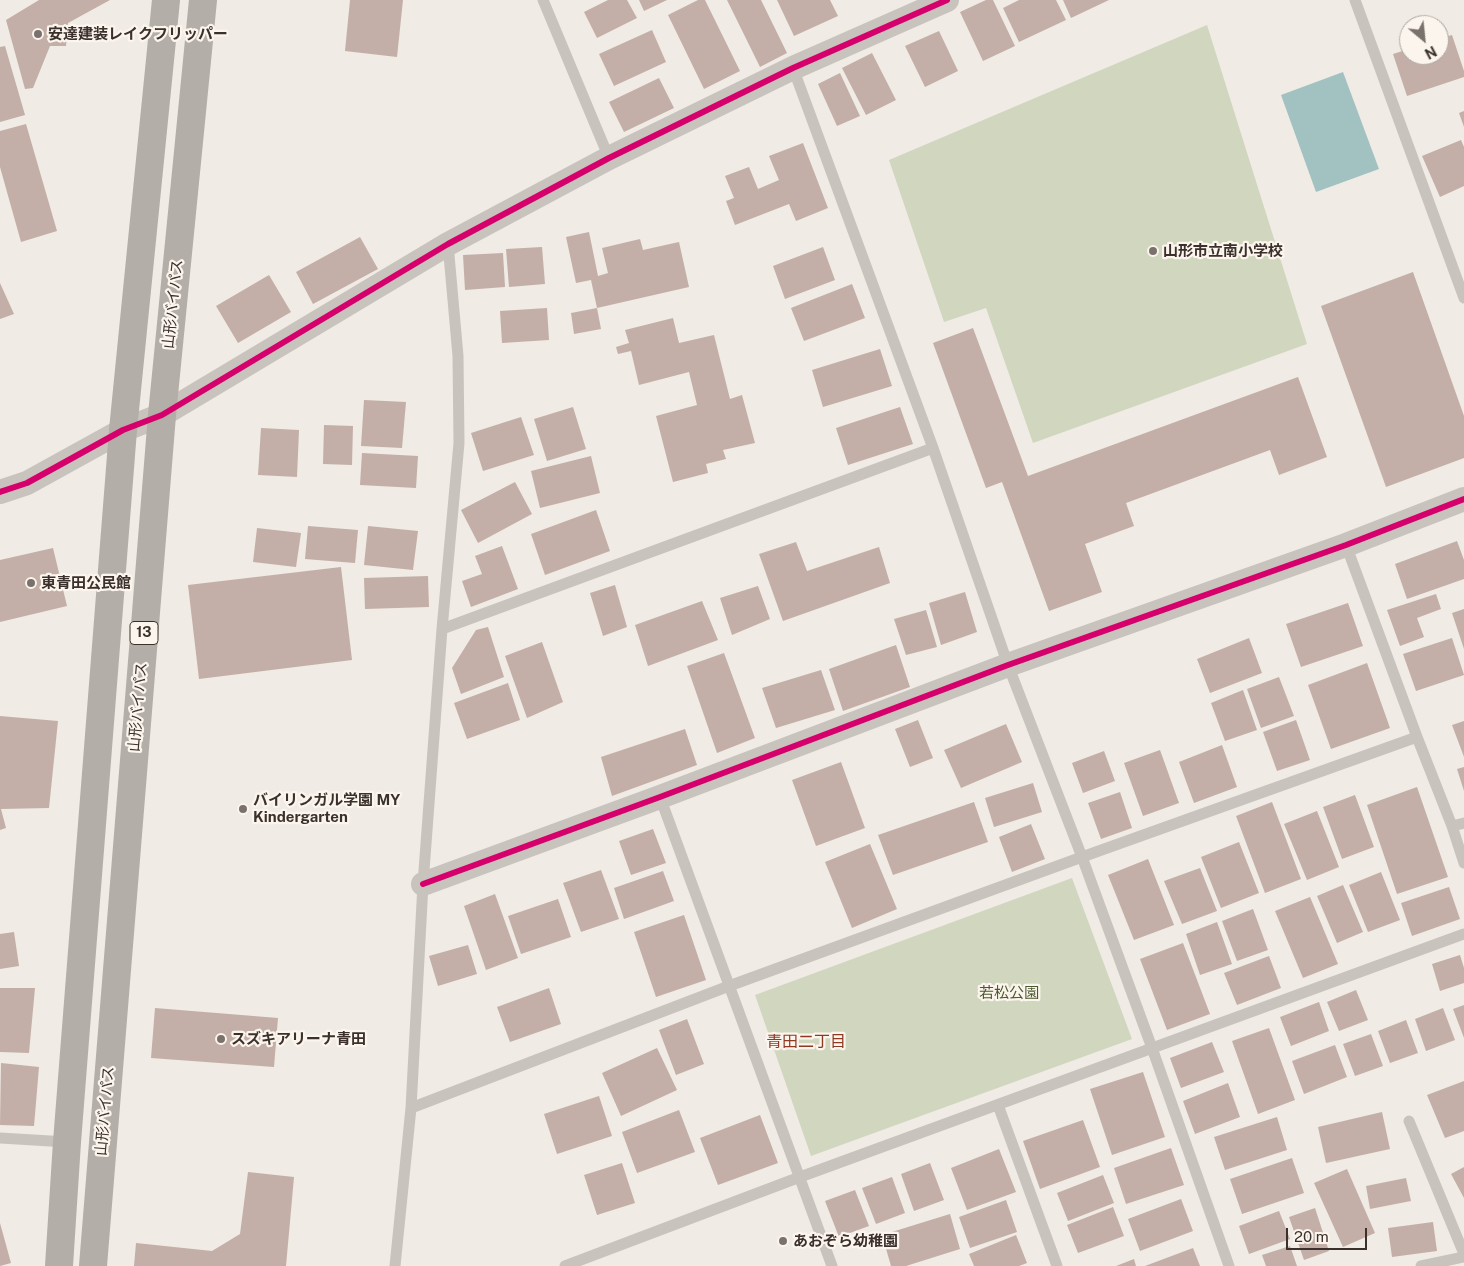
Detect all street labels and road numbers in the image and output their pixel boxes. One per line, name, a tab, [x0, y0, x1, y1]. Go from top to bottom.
street label: 山形バイパス	[159, 258, 187, 350]
road number: 13	[130, 622, 158, 644]
street label: 山形バイパス	[125, 661, 151, 753]
street label: 山形バイパス	[92, 1065, 118, 1157]

